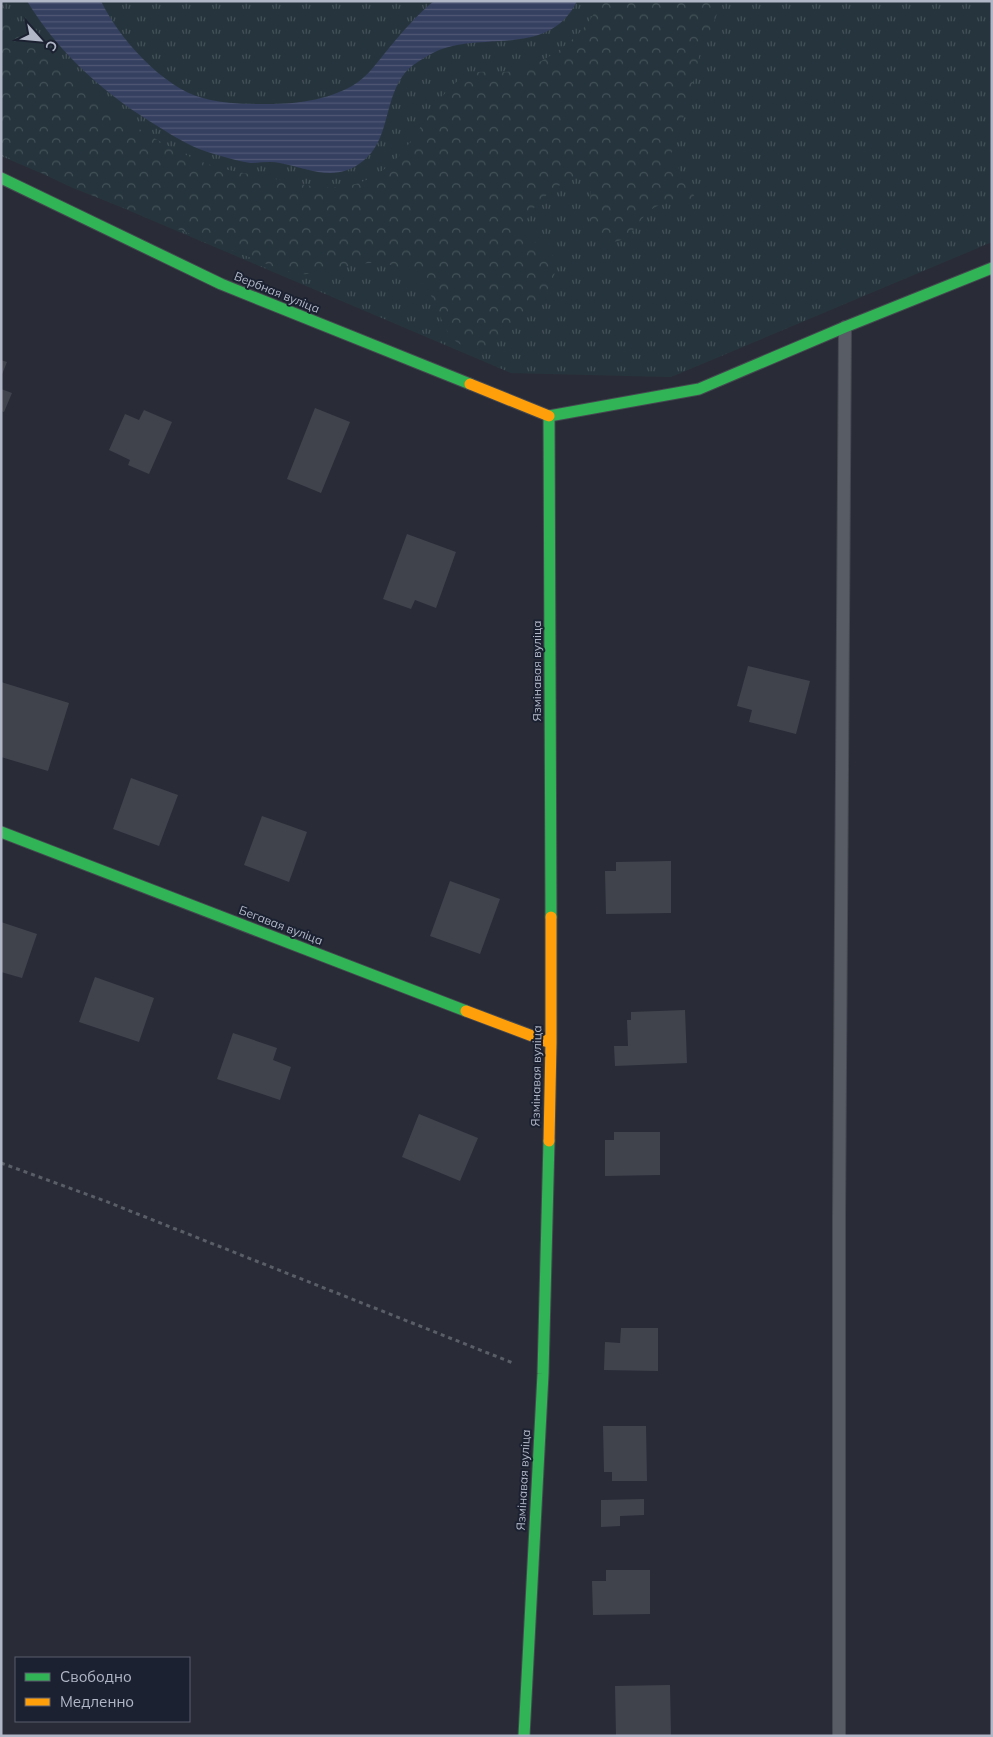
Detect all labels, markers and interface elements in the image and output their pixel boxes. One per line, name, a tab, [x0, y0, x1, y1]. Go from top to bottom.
north arrow	[15, 15, 65, 65]
text: С	[41, 38, 62, 54]
street label: Вербная вуліца	[232, 268, 322, 316]
street label: Язмінавая вуліца	[529, 620, 544, 722]
street label: Бегавая вуліца	[237, 902, 325, 948]
street label: Язмінавая вуліца	[528, 1025, 544, 1127]
street label: Язмінавая вуліца	[513, 1429, 533, 1531]
legend	[15, 1657, 190, 1722]
text: Свободно	[60, 1667, 132, 1686]
text: Медленно	[60, 1692, 134, 1711]

